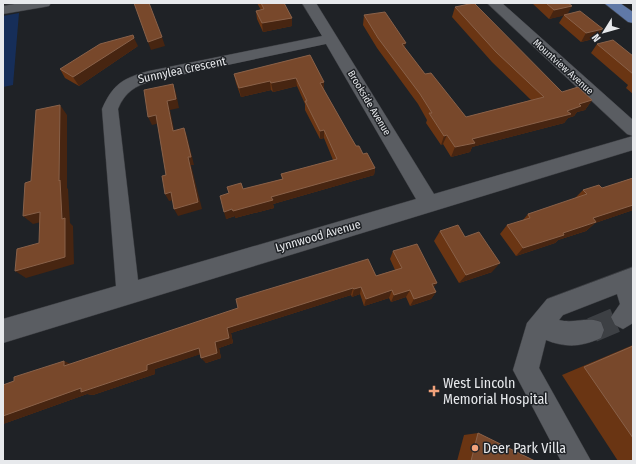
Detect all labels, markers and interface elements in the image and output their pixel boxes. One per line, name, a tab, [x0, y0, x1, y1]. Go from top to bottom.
north arrow	[584, 12, 624, 52]
text: N	[589, 31, 604, 44]
street label: Mountview Avenue	[530, 37, 596, 97]
street label: Sunnylea Crescent	[137, 54, 227, 86]
street label: Brookside Avenue	[345, 68, 393, 138]
street label: Lynnwood Avenue	[274, 217, 362, 255]
place label: West Lincoln Memorial Hospital	[443, 375, 548, 408]
marker: West Lincoln Memorial Hospital	[428, 385, 440, 397]
place label: Deer Park Villa	[483, 440, 566, 457]
marker: Deer Park Villa	[470, 443, 480, 453]

